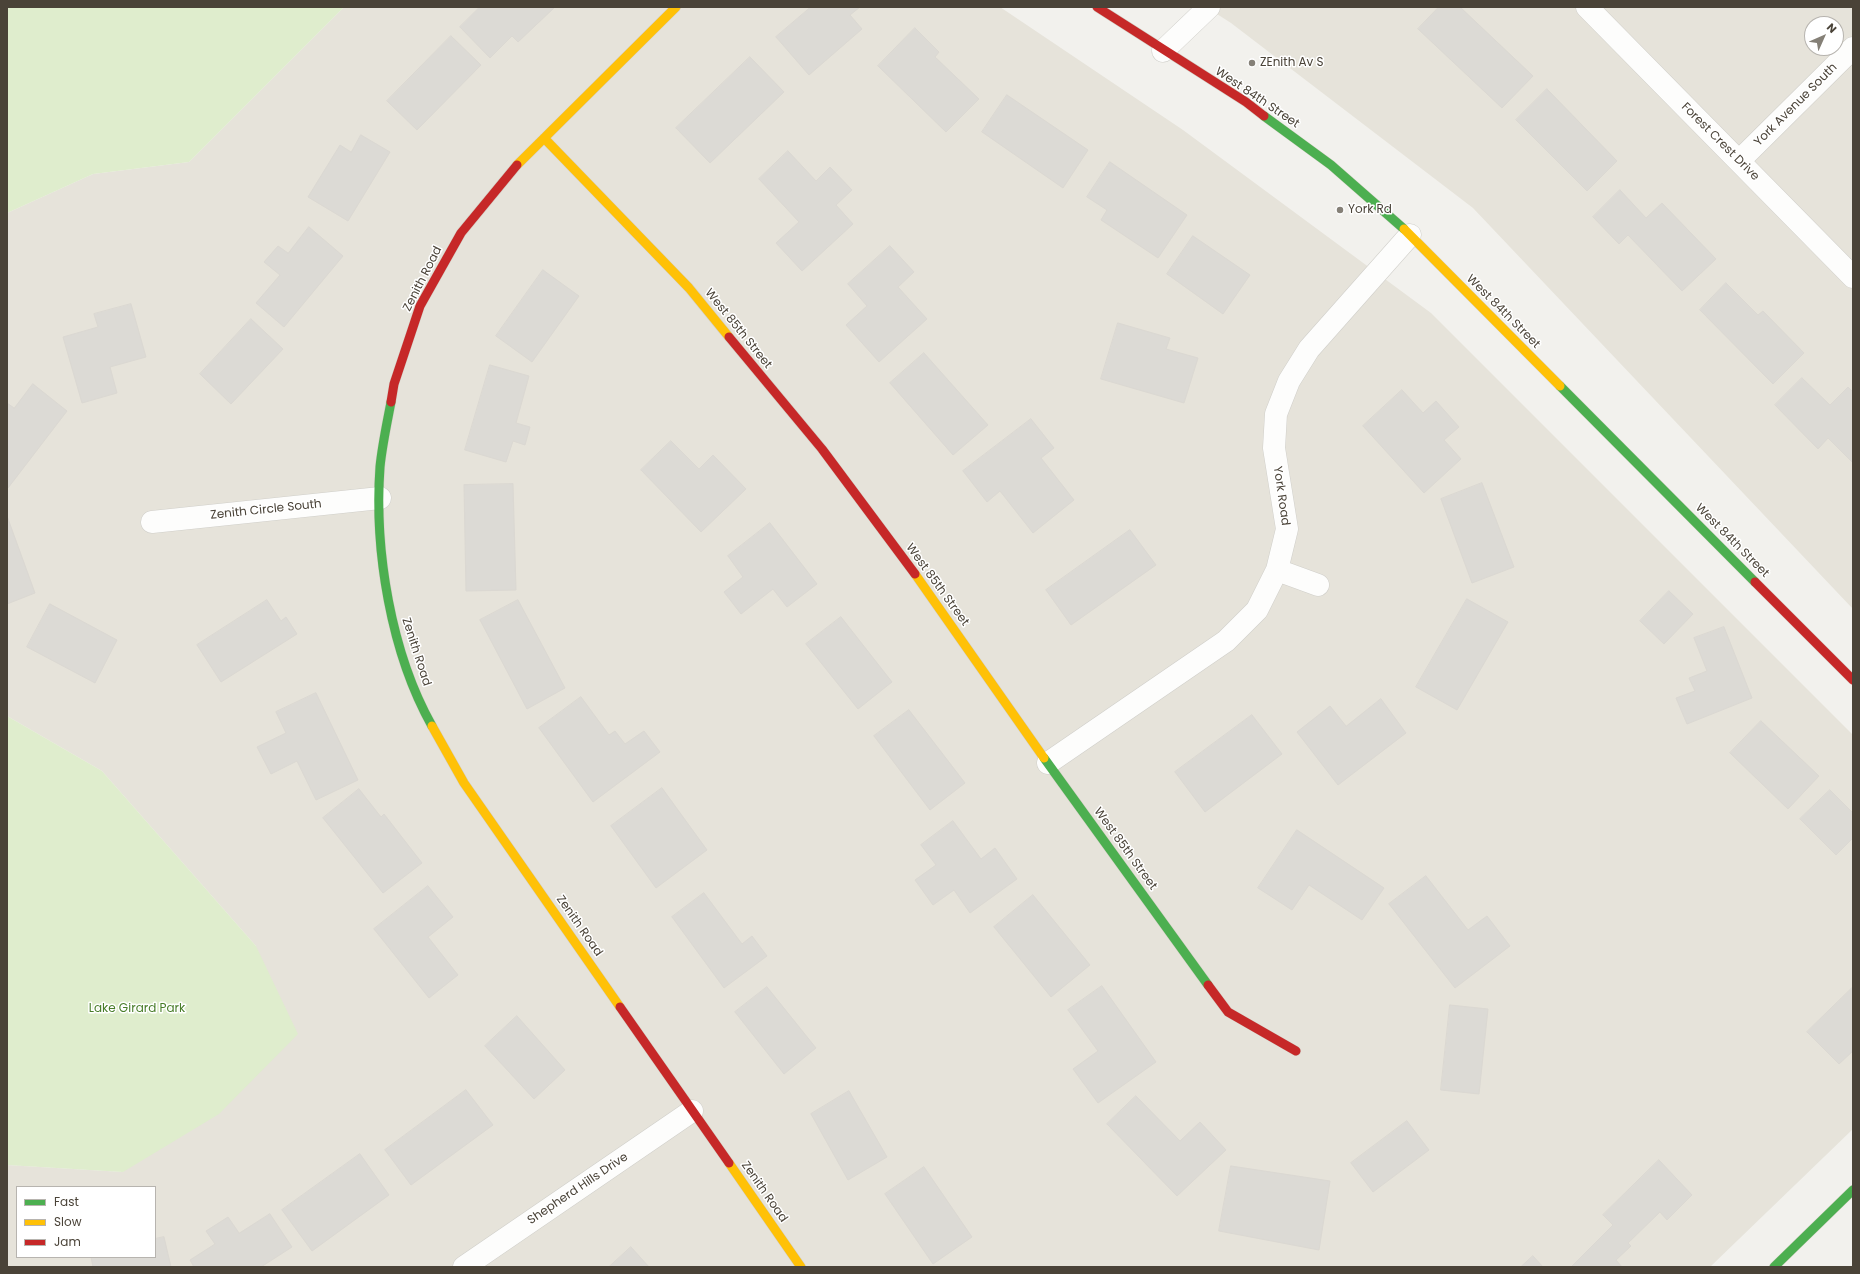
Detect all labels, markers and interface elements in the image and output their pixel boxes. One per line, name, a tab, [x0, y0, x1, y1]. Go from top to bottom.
north arrow	[1804, 16, 1844, 56]
text: N	[1823, 20, 1840, 37]
place label: ZEnith Av S	[1260, 56, 1324, 70]
marker: ZEnith Av S	[1247, 58, 1257, 68]
street label: York Avenue South	[1752, 61, 1840, 149]
street label: West 84th Street	[1212, 64, 1302, 132]
street label: Forest Crest Drive	[1678, 100, 1762, 184]
place label: York Rd	[1348, 203, 1392, 217]
marker: York Rd	[1335, 205, 1345, 215]
street label: Zenith Road	[400, 244, 446, 314]
street label: West 84th Street	[1463, 272, 1543, 352]
street label: West 85th Street	[701, 286, 775, 372]
street label: York Road	[1270, 465, 1292, 527]
street label: Zenith Circle South	[210, 497, 322, 523]
street label: West 84th Street	[1692, 501, 1772, 581]
street label: West 85th Street	[902, 541, 972, 629]
street label: Zenith Road	[398, 616, 434, 688]
street label: West 85th Street	[1090, 805, 1160, 893]
street label: Zenith Road	[553, 893, 605, 959]
park label: Lake Girard Park	[89, 1002, 185, 1016]
street label: Shepherd Hills Drive	[525, 1150, 631, 1228]
street label: Zenith Road	[738, 1159, 790, 1225]
legend	[16, 1186, 156, 1258]
text: Fast	[54, 1193, 79, 1210]
text: Slow	[54, 1213, 82, 1230]
text: Jam	[54, 1233, 81, 1250]

